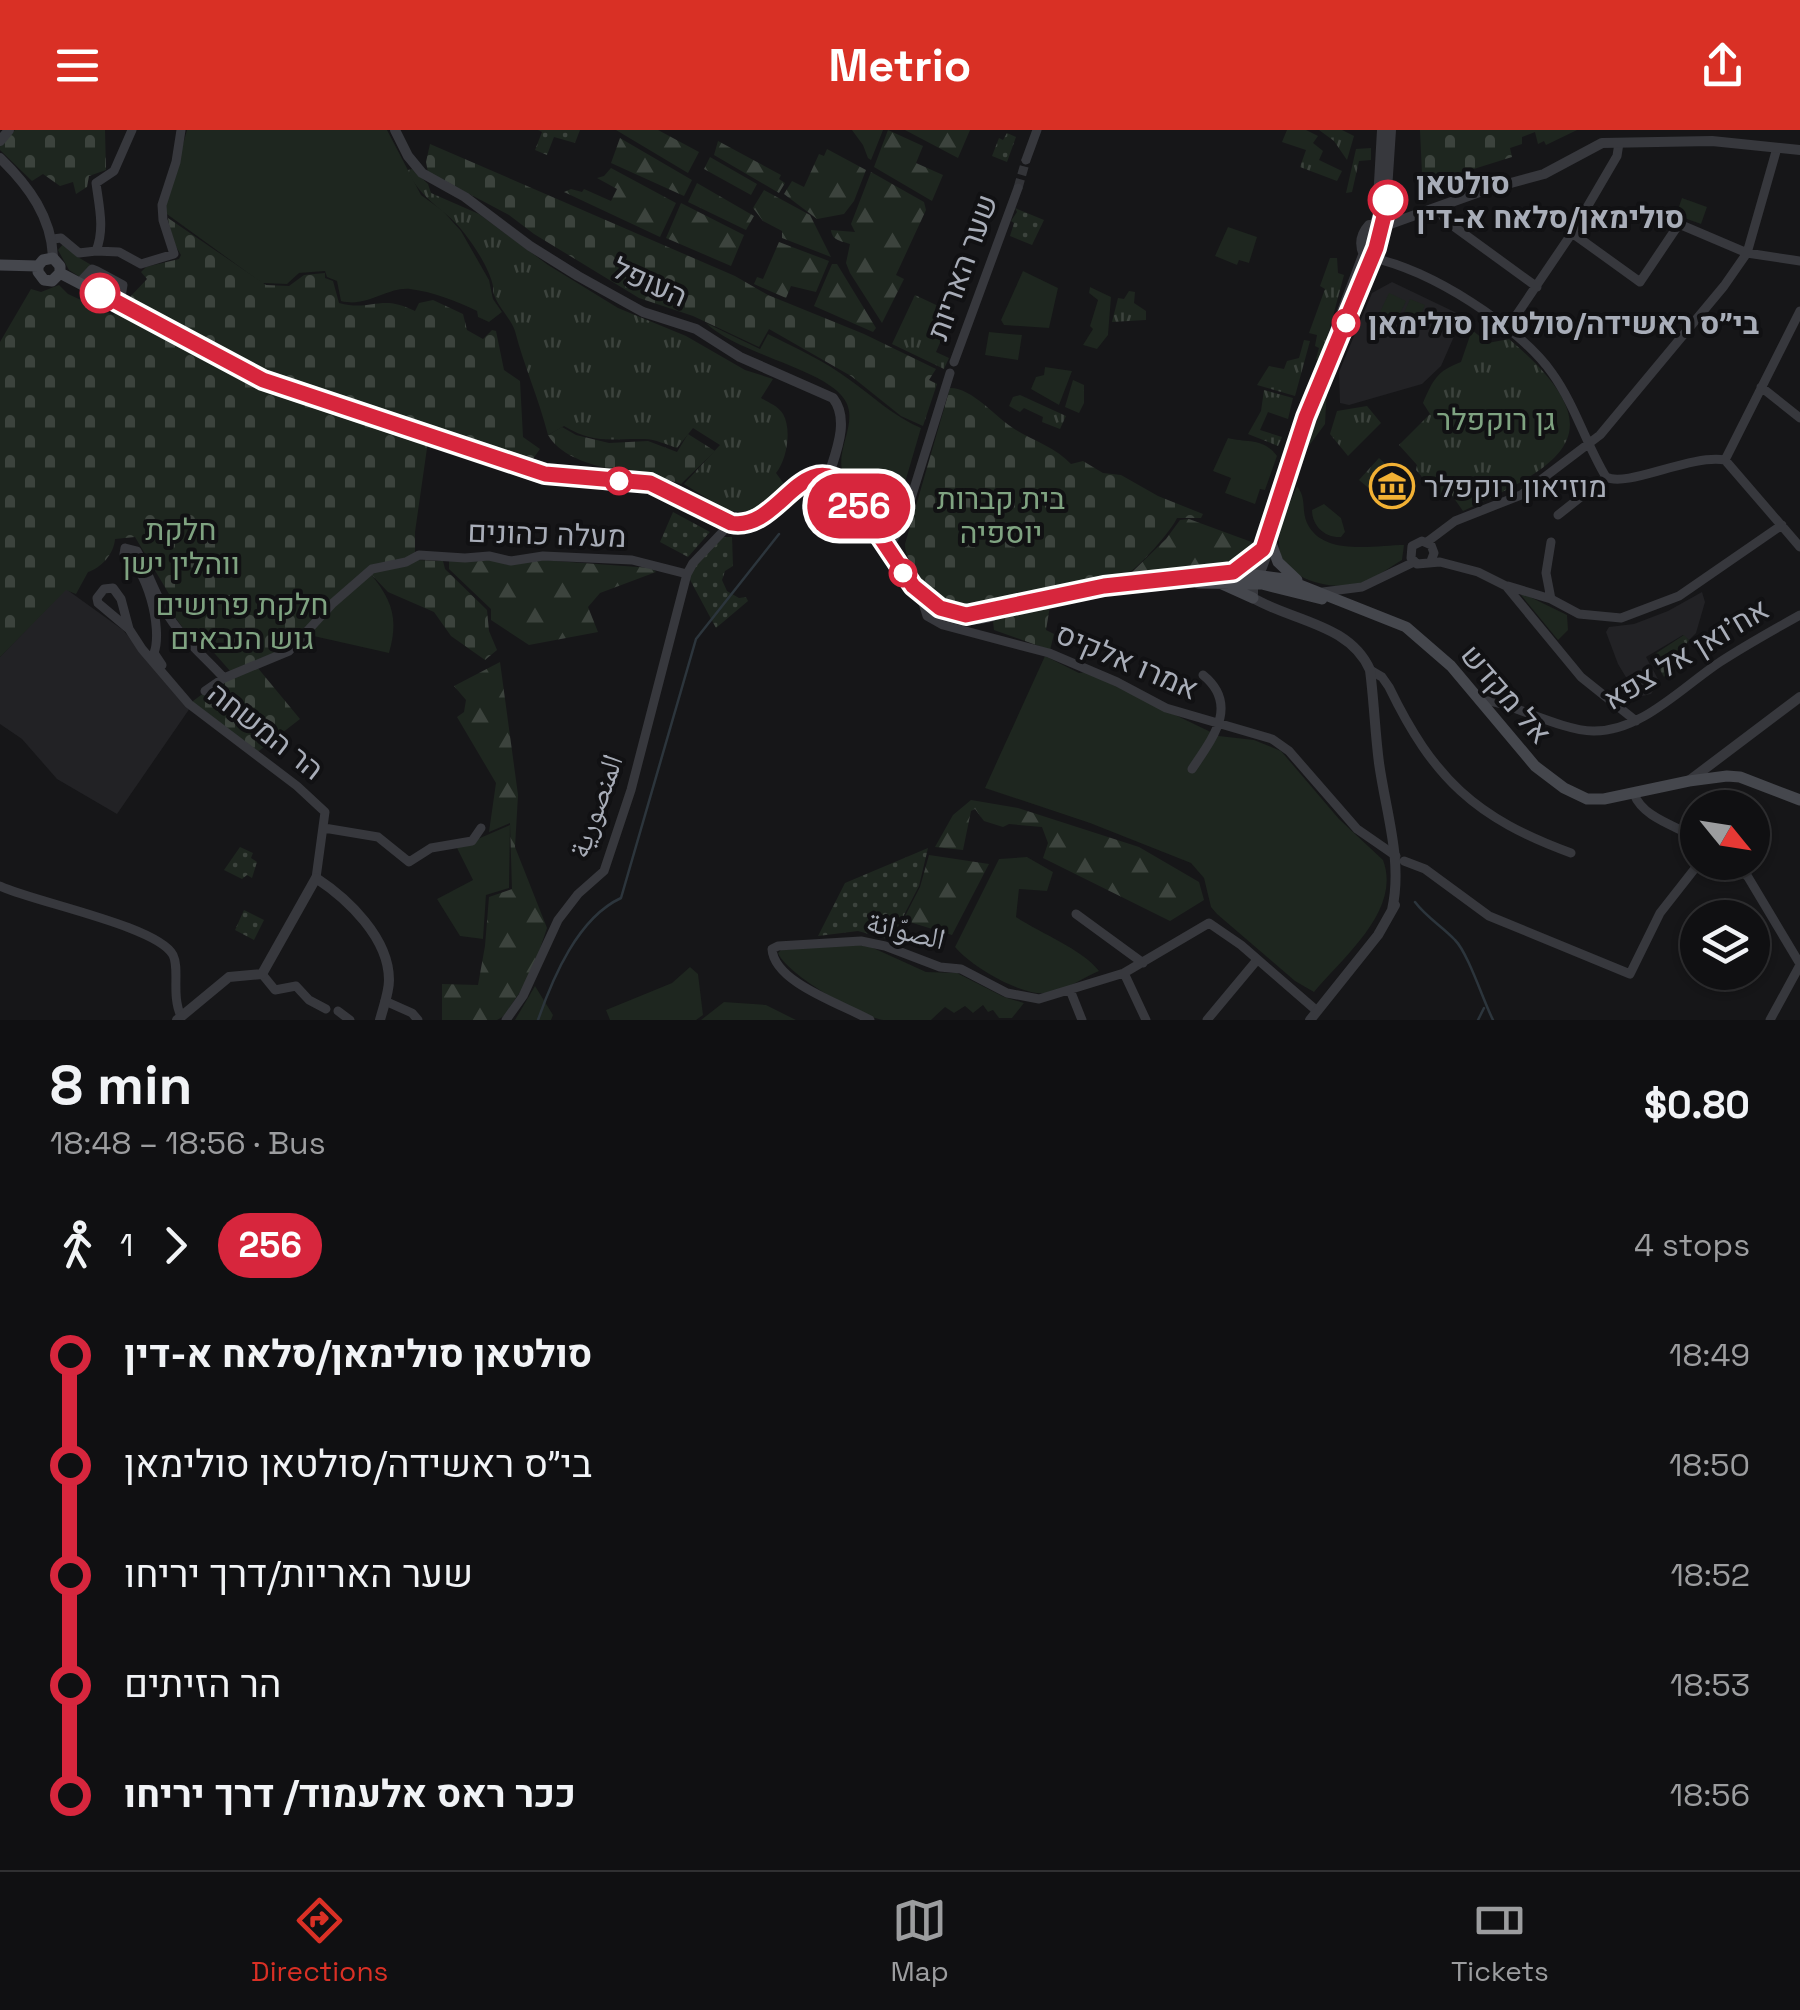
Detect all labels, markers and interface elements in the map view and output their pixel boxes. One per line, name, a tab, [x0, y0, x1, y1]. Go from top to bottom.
text: Metrio	[829, 37, 971, 94]
icon: menu	[50, 38, 105, 93]
icon: share	[1695, 38, 1750, 93]
place label: סולטאן סולימאן/סלאח א-דין	[1416, 164, 1684, 237]
marker: סולטאן סולימאן/סלאח א-דין	[1369, 181, 1407, 219]
street label: שער האריות	[918, 189, 1006, 345]
street label: העופל	[606, 248, 694, 316]
unlabelled marker	[81, 274, 119, 312]
place label: בי״ס ראשידה/סולטאן סולימאן	[1368, 304, 1759, 343]
marker: בי״ס ראשידה/סולטאן סולימאן	[1333, 310, 1359, 336]
park label: גן רוקפלר	[1436, 400, 1556, 439]
museum icon: מוזיאון רוקפלר	[1369, 463, 1415, 509]
place label: מוזיאון רוקפלר	[1424, 467, 1607, 506]
unlabelled marker	[606, 468, 632, 494]
line badge: 256	[802, 474, 916, 538]
park label: בית קברות יוספיה	[937, 479, 1065, 552]
text: 256	[827, 484, 891, 528]
park label: חלקת ווהלין ישן	[122, 510, 240, 583]
street label: מעלה כהונים	[467, 512, 627, 556]
unlabelled marker	[890, 560, 916, 586]
park label: חלקת פרושים גוש הנבאים	[155, 585, 329, 658]
street label: אח'ואן אל צפא	[1596, 589, 1776, 719]
street label: אמרו אלקיס	[1050, 614, 1204, 708]
street label: אל מקדש	[1452, 636, 1560, 752]
street label: הר המשחה	[200, 674, 332, 788]
street label: المنصورية	[558, 749, 632, 863]
north arrow	[1680, 790, 1770, 880]
map controls	[1680, 790, 1770, 990]
button: layers	[1680, 900, 1770, 990]
street label: الصوّانة	[863, 901, 949, 959]
text: 8 min	[50, 1050, 192, 1120]
text: $0.80	[1644, 1081, 1750, 1129]
text: 18:48 – 18:56 · Bus	[50, 1123, 326, 1163]
icon: walk	[50, 1218, 105, 1273]
icon: forward	[148, 1218, 203, 1273]
text: 256	[238, 1223, 302, 1267]
text: 1	[120, 1225, 133, 1265]
text: 4 stops	[1634, 1225, 1750, 1265]
text: סולטאן סולימאן/סלאח א-דין	[124, 1330, 592, 1378]
text: 18:49	[1669, 1335, 1750, 1375]
text: בי״ס ראשידה/סולטאן סולימאן	[124, 1440, 592, 1488]
text: 18:50	[1669, 1445, 1750, 1485]
text: שער האריות/דרך יריחו	[124, 1550, 473, 1598]
text: 18:52	[1670, 1555, 1750, 1595]
text: הר הזיתים	[124, 1660, 281, 1708]
text: 18:53	[1670, 1665, 1750, 1705]
text: ככר ראס אלעמוד/ דרך יריחו	[124, 1770, 576, 1818]
text: 18:56	[1670, 1775, 1750, 1815]
tab: Directions	[251, 1893, 388, 1989]
tab: Map	[891, 1893, 949, 1989]
tab: Tickets	[1451, 1893, 1549, 1989]

